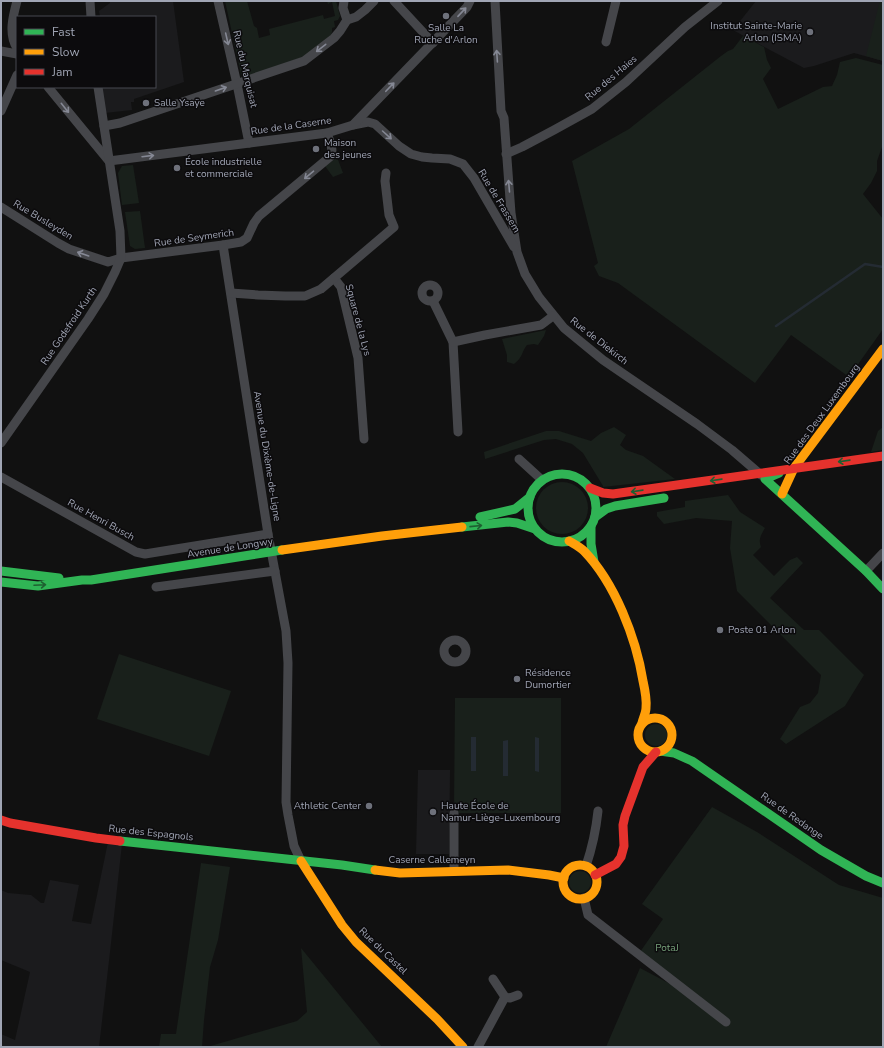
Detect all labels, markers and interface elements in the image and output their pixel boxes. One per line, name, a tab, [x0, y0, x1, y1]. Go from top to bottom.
one-way arrow	[457, 7, 466, 17]
marker: Salle La Ruche d'Arlon	[441, 11, 451, 21]
legend	[16, 16, 156, 88]
place label: Institut Sainte-Marie Arlon (ISMA)	[710, 19, 802, 45]
place label: Salle La Ruche d'Arlon	[414, 21, 478, 47]
text: Fast	[52, 24, 75, 40]
marker: Institut Sainte-Marie Arlon (ISMA)	[805, 27, 815, 37]
street label: Rue du Marquisat	[229, 29, 261, 110]
one-way arrow	[223, 32, 231, 45]
text: Slow	[52, 44, 80, 60]
one-way arrow	[315, 44, 326, 52]
one-way arrow	[494, 50, 501, 63]
street label: Rue des Haies	[582, 52, 640, 104]
text: Jam	[51, 64, 73, 80]
one-way arrow	[385, 82, 395, 92]
one-way arrow	[214, 85, 227, 92]
place label: Salle Ysaÿe	[154, 96, 205, 110]
marker: Salle Ysaÿe	[141, 98, 151, 108]
one-way arrow	[61, 102, 70, 113]
street label: Rue de la Caserne	[250, 113, 332, 139]
one-way arrow	[382, 131, 392, 140]
place label: Maison des jeunes	[324, 136, 372, 162]
marker: Maison des jeunes	[311, 144, 321, 154]
one-way arrow	[141, 152, 154, 160]
place label: École industrielle et commerciale	[185, 155, 262, 181]
marker: École industrielle et commerciale	[172, 163, 182, 173]
street label: Rue de Frassem	[475, 167, 523, 235]
one-way arrow	[303, 170, 314, 179]
one-way arrow	[505, 180, 512, 193]
street label: Rue Busleyden	[10, 197, 76, 243]
street label: Rue de Seymerich	[153, 225, 235, 251]
one-way arrow	[77, 250, 90, 257]
street label: Square de la Lys	[342, 283, 374, 358]
street label: Rue Godefroid Kurth	[37, 284, 101, 368]
street label: Rue de Diekirch	[567, 314, 631, 368]
street label: Rue des Deux Luxembourg	[781, 361, 863, 467]
street label: Avenue du Dixième-de-Ligne	[250, 390, 284, 522]
one-way arrow	[838, 457, 851, 465]
one-way arrow	[710, 476, 723, 484]
one-way arrow	[631, 487, 644, 495]
street label: Rue Henri Busch	[65, 496, 137, 544]
one-way arrow	[469, 522, 482, 530]
street label: Avenue de Longwy	[186, 534, 275, 562]
one-way arrow	[33, 582, 46, 589]
place label: Poste 01 Arlon	[728, 623, 795, 637]
marker: Poste 01 Arlon	[715, 625, 725, 635]
place label: Résidence Dumortier	[525, 666, 571, 692]
marker: Résidence Dumortier	[512, 674, 522, 684]
street label: Rue de Redange	[758, 789, 826, 843]
place label: Athletic Center	[294, 799, 361, 813]
place label: Haute École de Namur-Liège-Luxembourg	[441, 799, 561, 825]
marker: Athletic Center	[364, 801, 374, 811]
marker: Haute École de Namur-Liège-Luxembourg	[428, 807, 438, 817]
street label: Rue des Espagnols	[108, 822, 194, 844]
street label: Caserne Callemeyn	[389, 853, 475, 867]
street label: Rue du Castel	[356, 924, 410, 978]
park label: PotaJ	[655, 941, 679, 955]

